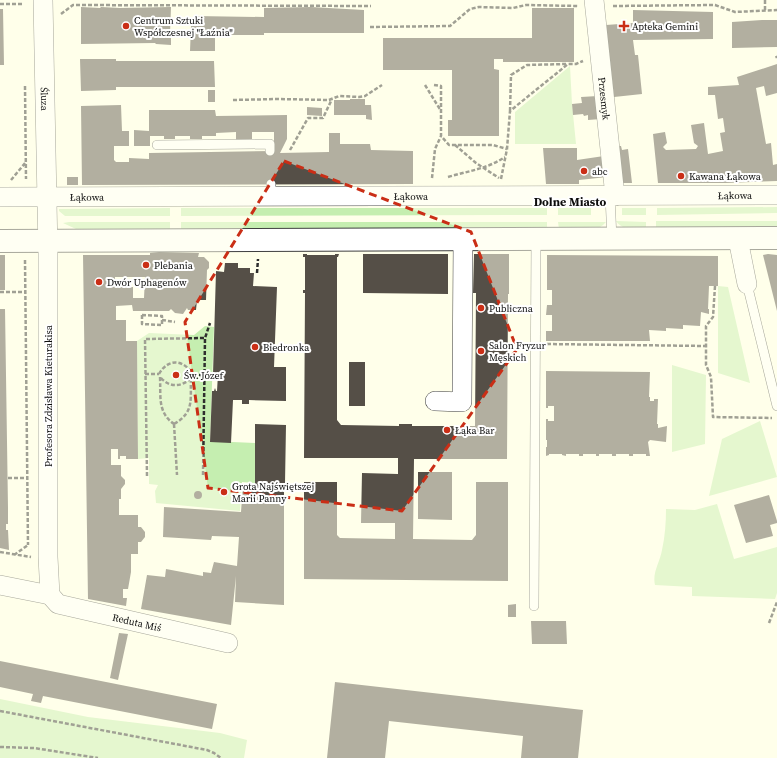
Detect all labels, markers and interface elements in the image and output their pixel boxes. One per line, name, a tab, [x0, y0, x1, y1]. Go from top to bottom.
place label: Centrum Sztuki Współczesnej "Łaźnia"	[134, 14, 233, 39]
place label: Apteka Gemini	[632, 20, 698, 33]
marker: Centrum Sztuki Współczesnej "Łaźnia"	[121, 21, 131, 31]
marker: Apteka Gemini	[619, 21, 629, 31]
street label: Przesmyk	[596, 76, 613, 121]
street label: Śluza	[38, 87, 52, 112]
place label: abc	[592, 165, 608, 178]
marker: abc	[579, 166, 589, 176]
place label: Kawana Łąkowa	[689, 170, 762, 183]
marker: Kawana Łąkowa	[676, 171, 686, 181]
street label: Łąkowa	[394, 189, 429, 202]
street label: Łąkowa	[718, 189, 753, 202]
street label: Łąkowa	[70, 190, 105, 203]
district label: Dolne Miasto	[534, 194, 607, 210]
place label: Plebania	[154, 259, 194, 272]
marker: Plebania	[141, 260, 151, 270]
place label: Dwór Uphagenów	[107, 276, 187, 289]
marker: Dwór Uphagenów	[94, 277, 104, 287]
place label: Publiczna	[489, 302, 534, 315]
marker: Publiczna	[476, 303, 486, 313]
street label: Profesora Zdzisława Kieturakisa	[42, 324, 55, 467]
place label: Salon Fryzur Męskich	[489, 339, 546, 364]
place label: Biedronka	[263, 341, 310, 354]
marker: Biedronka	[250, 342, 260, 352]
marker: Salon Fryzur Męskich	[476, 346, 486, 356]
place label: Św. Józef	[184, 369, 225, 382]
marker: Św. Józef	[171, 370, 181, 380]
place label: Łąka Bar	[455, 424, 495, 437]
marker: Łąka Bar	[442, 425, 452, 435]
place label: Grota Najświętszej Marii Panny	[232, 480, 314, 505]
marker: Grota Najświętszej Marii Panny	[219, 487, 229, 497]
street label: Reduta Miś	[111, 610, 163, 634]

